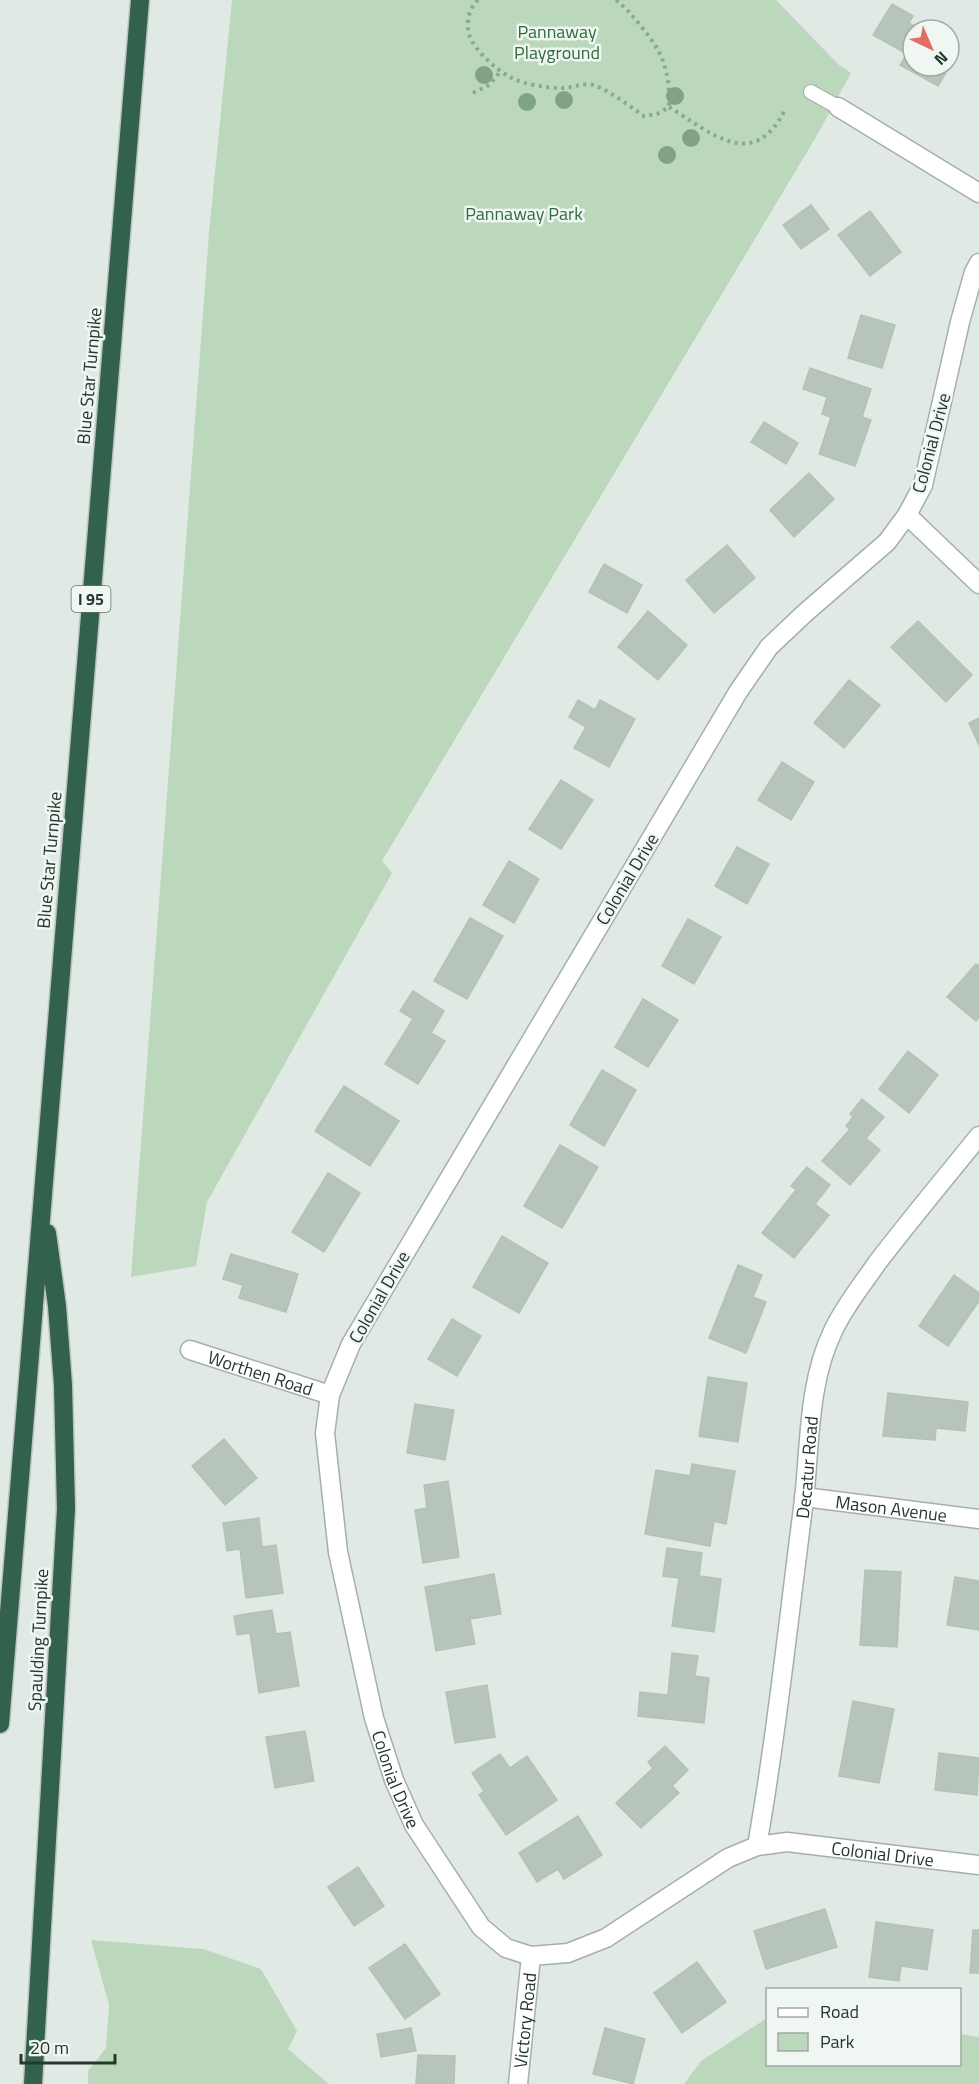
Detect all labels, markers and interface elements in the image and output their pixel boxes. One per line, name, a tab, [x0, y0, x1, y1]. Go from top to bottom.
park label: Pannaway Playground	[514, 18, 600, 66]
north arrow	[901, 18, 961, 78]
text: N	[929, 46, 954, 71]
park label: Pannaway Park	[465, 200, 583, 227]
street label: Blue Star Turnpike	[70, 306, 108, 446]
street label: Colonial Drive	[905, 390, 957, 496]
road number: I 95	[72, 586, 110, 612]
street label: Blue Star Turnpike	[30, 790, 68, 930]
street label: Colonial Drive	[589, 828, 665, 930]
street label: Colonial Drive	[342, 1246, 416, 1348]
street label: Worthen Road	[204, 1343, 317, 1402]
street label: Decatur Road	[788, 1415, 825, 1520]
street label: Mason Avenue	[834, 1488, 949, 1528]
street label: Spaulding Turnpike	[21, 1568, 55, 1712]
street label: Colonial Drive	[365, 1727, 427, 1833]
street label: Colonial Drive	[830, 1834, 935, 1873]
street label: Victory Road	[506, 1971, 543, 2069]
legend	[766, 1988, 961, 2066]
text: Road	[820, 1998, 859, 2025]
scale bar	[21, 2027, 116, 2065]
text: Park	[820, 2028, 855, 2055]
text: 20 m	[30, 2034, 69, 2061]

